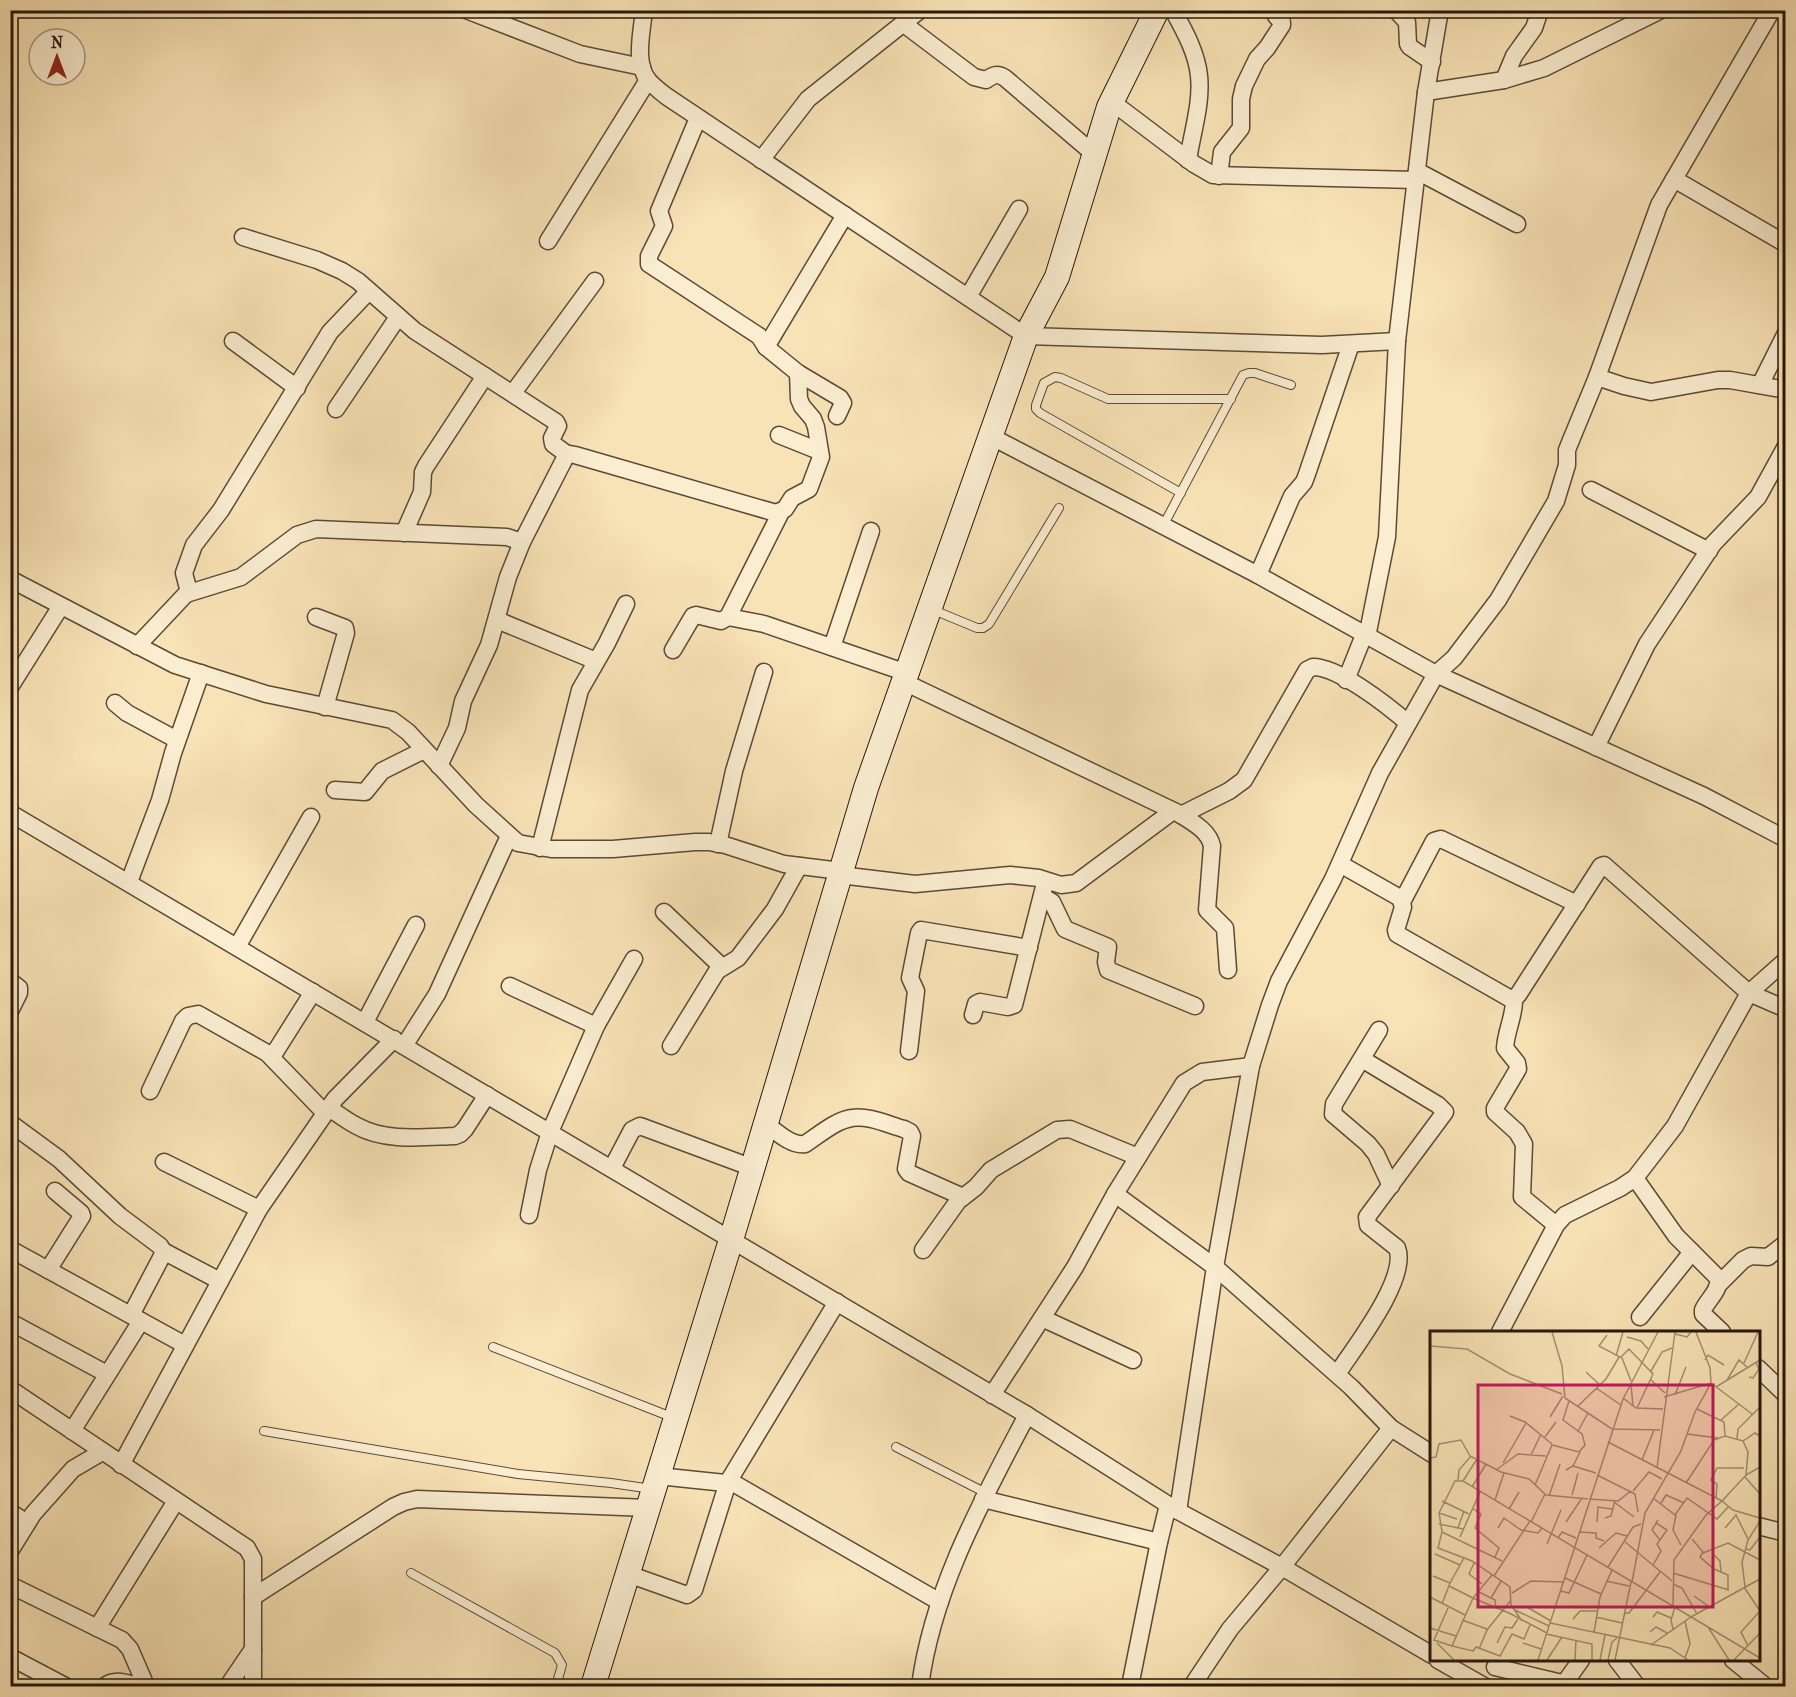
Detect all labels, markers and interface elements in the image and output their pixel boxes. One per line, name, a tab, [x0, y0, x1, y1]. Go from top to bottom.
north arrow	[27, 27, 87, 87]
text: N	[51, 33, 64, 52]
inset map	[1430, 1331, 1760, 1661]

